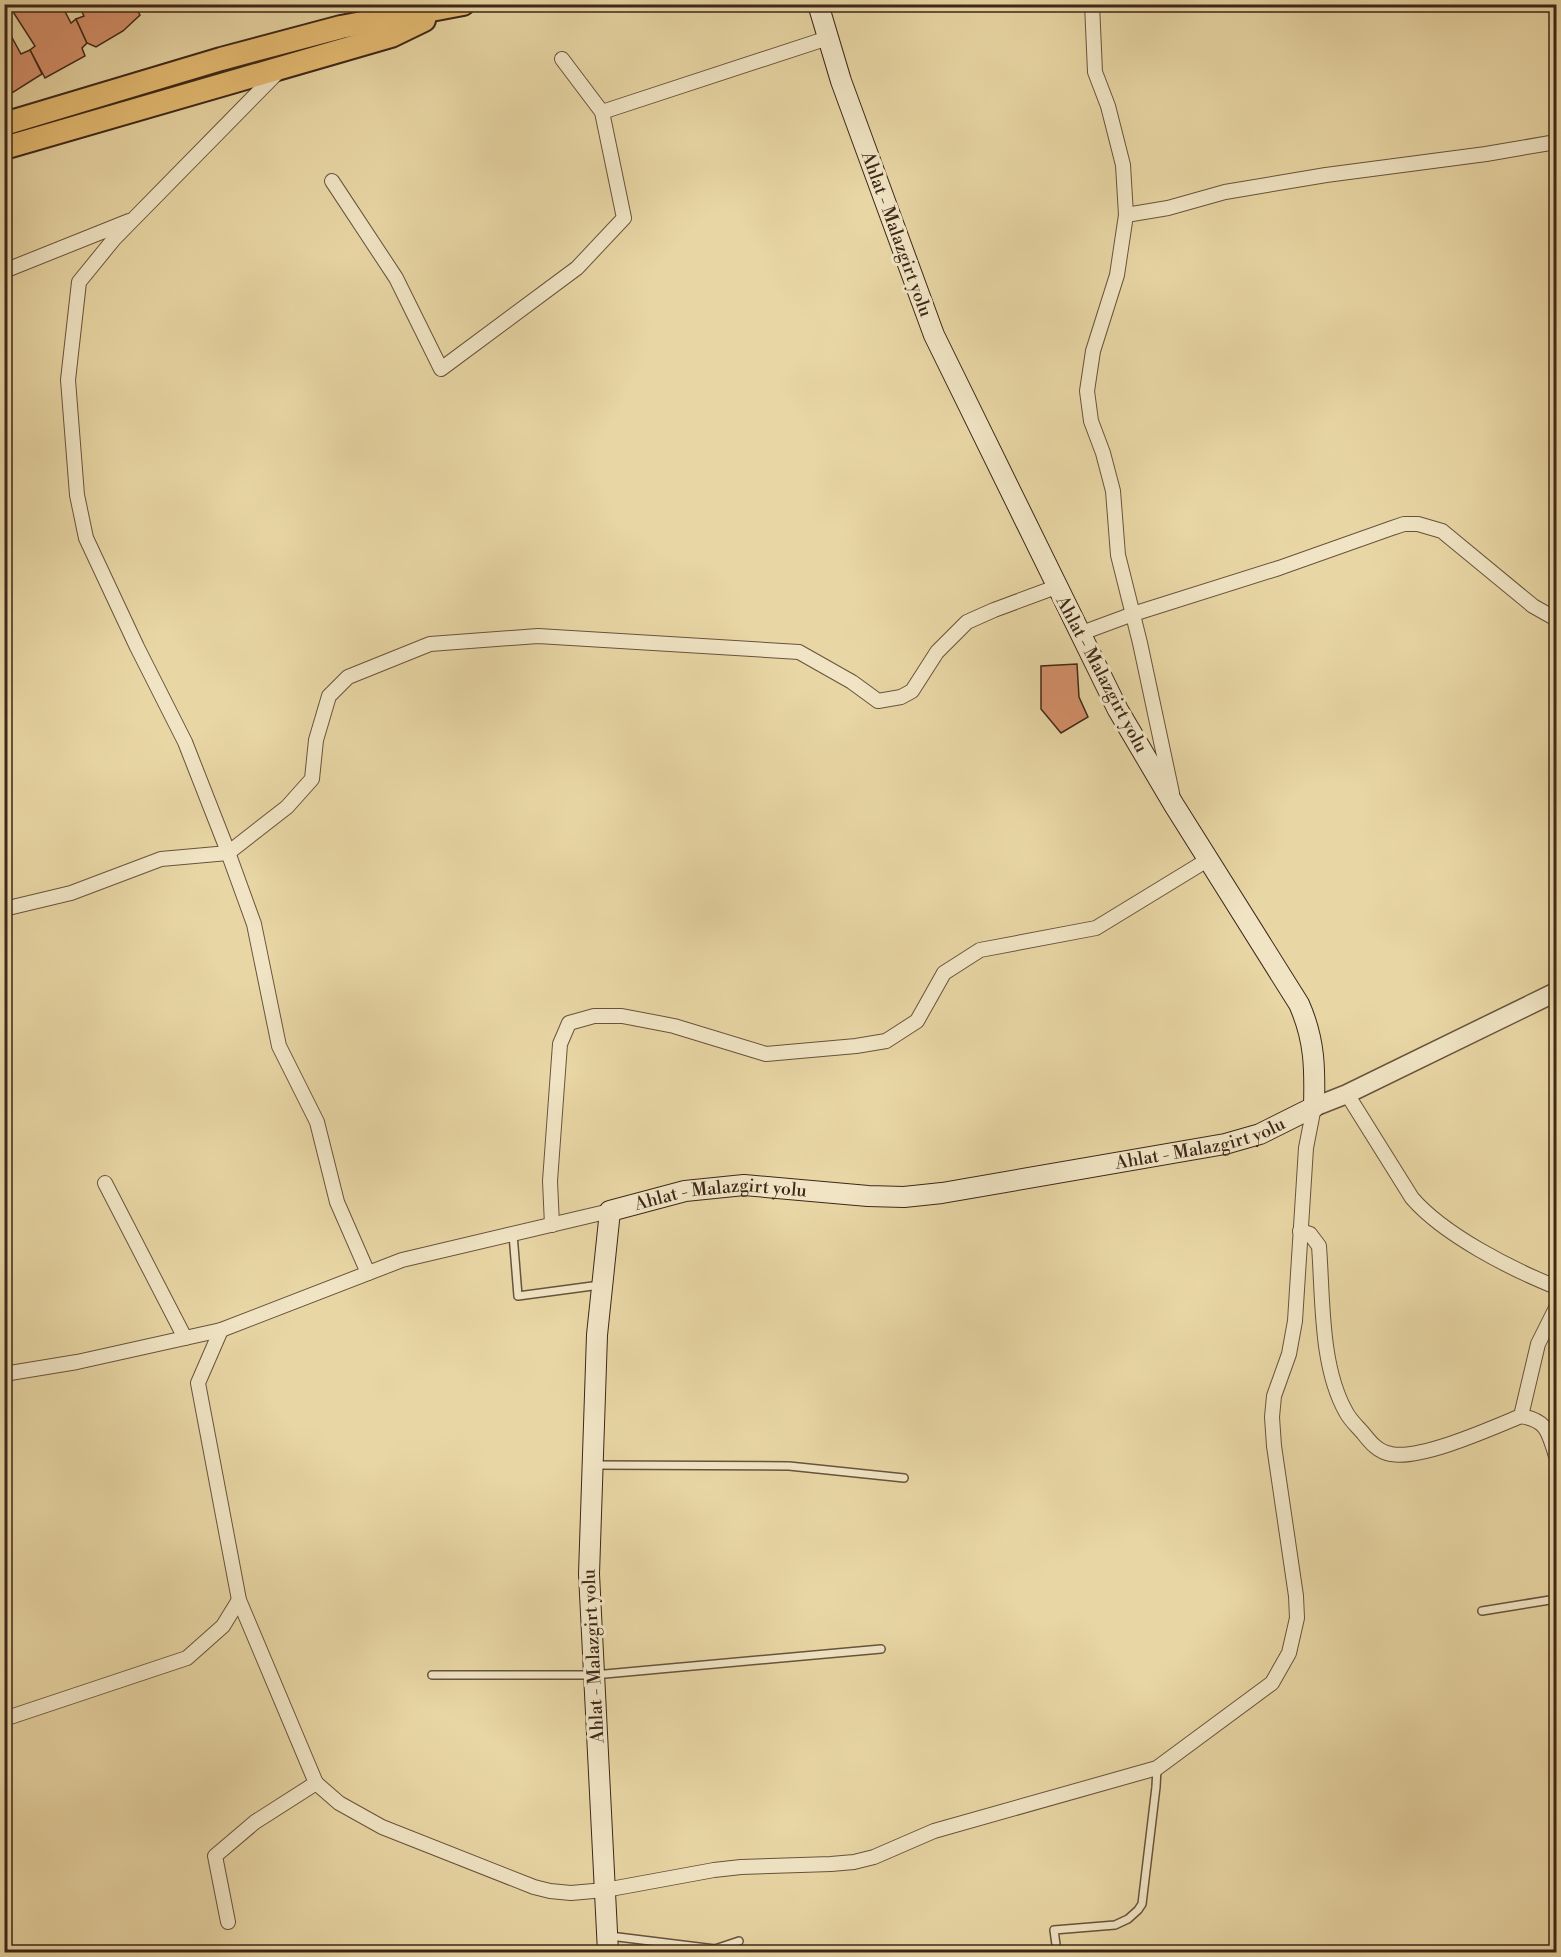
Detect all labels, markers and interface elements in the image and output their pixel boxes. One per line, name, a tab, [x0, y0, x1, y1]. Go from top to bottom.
street label: Ahlat - Malazgirt yolu	[856, 147, 937, 321]
street label: Ahlat - Malazgirt yolu	[1050, 591, 1153, 757]
street label: Ahlat - Malazgirt yolu	[1112, 1112, 1290, 1175]
street label: Ahlat - Malazgirt yolu	[631, 1174, 808, 1216]
street label: Ahlat - Malazgirt yolu	[577, 1568, 610, 1745]

